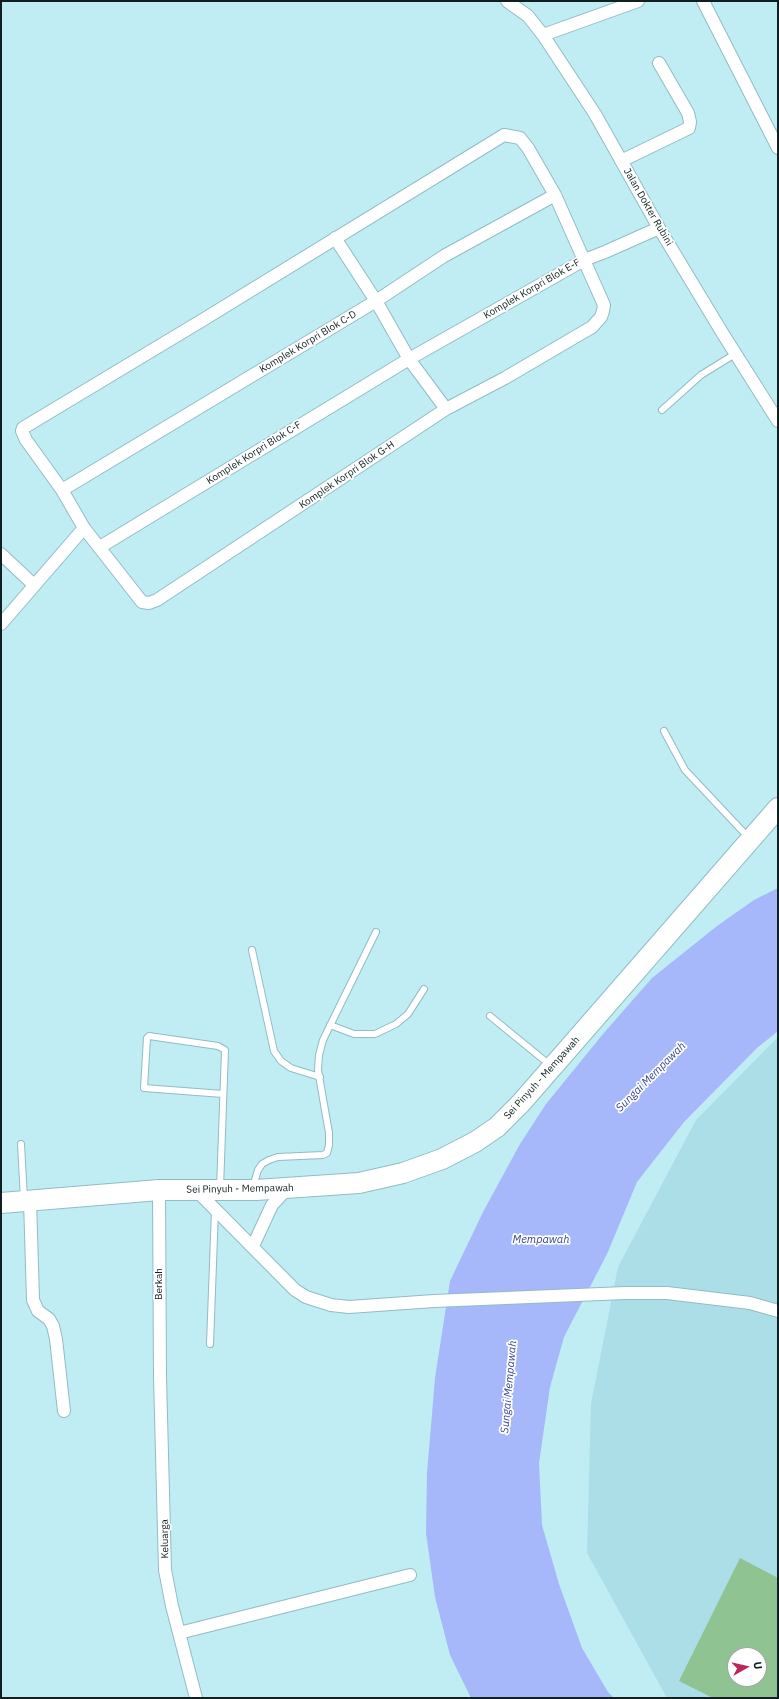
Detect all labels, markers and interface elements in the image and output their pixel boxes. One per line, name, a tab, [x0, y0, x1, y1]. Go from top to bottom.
street label: Jalan Dokter Rubini	[621, 166, 675, 248]
street label: Komplek Korpri Blok E-F	[482, 256, 582, 322]
street label: Komplek Korpri Blok C-D	[257, 308, 359, 376]
street label: Komplek Korpri Blok C-F	[204, 419, 304, 487]
street label: Komplek Korpri Blok G-H	[297, 439, 397, 511]
street label: Sei Pinyuh - Mempawah	[502, 1034, 582, 1122]
water label: Sungai Mempawah	[613, 1039, 689, 1115]
street label: Sei Pinyuh - Mempawah	[186, 1182, 294, 1196]
water label: Mempawah	[513, 1233, 569, 1247]
street label: Berkah	[153, 1268, 165, 1300]
water label: Sungai Mempawah	[498, 1340, 520, 1434]
street label: Keluarga	[159, 1519, 171, 1559]
north arrow	[727, 1647, 767, 1687]
text: U	[750, 1661, 765, 1670]

